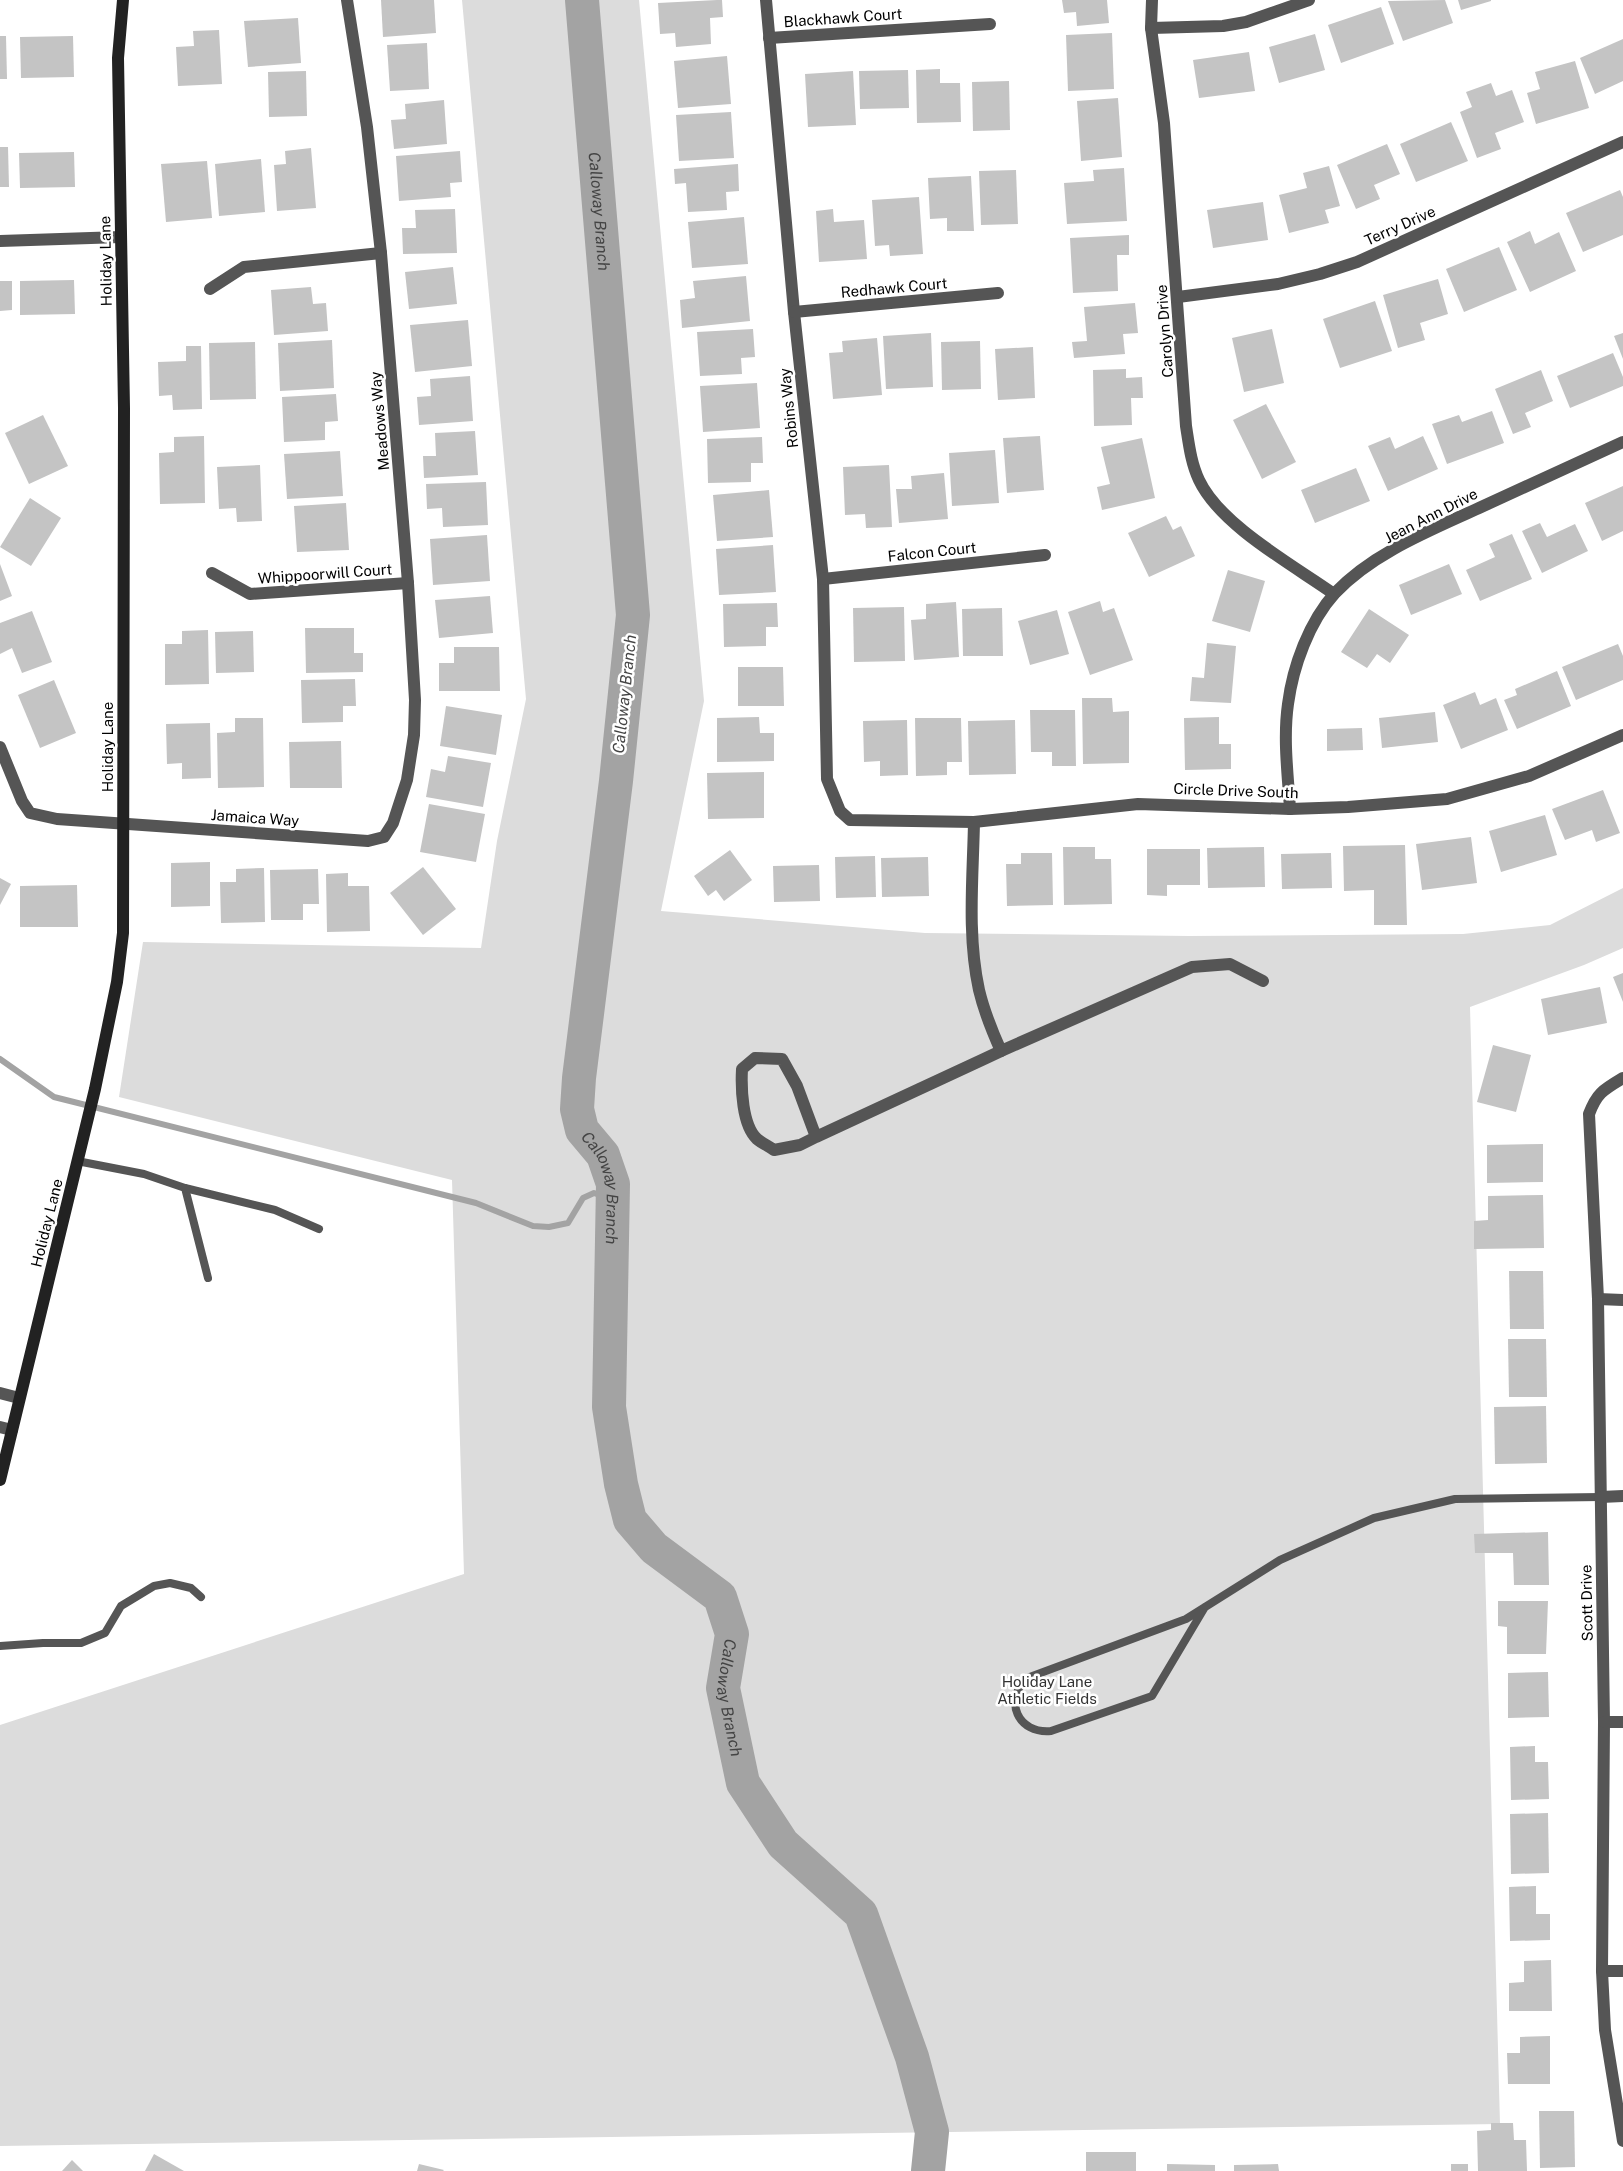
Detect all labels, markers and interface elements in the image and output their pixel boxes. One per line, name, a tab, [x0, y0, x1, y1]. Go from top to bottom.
street label: Blackhawk Court	[783, 5, 903, 30]
water label: Calloway Branch	[585, 151, 613, 272]
street label: Terry Drive	[1362, 202, 1438, 249]
street label: Holiday Lane	[96, 216, 115, 306]
street label: Redhawk Court	[840, 274, 948, 301]
street label: Carolyn Drive	[1153, 284, 1176, 378]
street label: Robins Way	[776, 367, 801, 449]
street label: Meadows Way	[367, 371, 392, 471]
street label: Jean Ann Drive	[1381, 485, 1480, 546]
street label: Falcon Court	[887, 538, 977, 565]
street label: Whippoorwill Court	[257, 560, 393, 587]
water label: Calloway Branch	[609, 634, 640, 754]
street label: Holiday Lane	[99, 702, 116, 792]
street label: Circle Drive South	[1173, 780, 1299, 801]
street label: Jamaica Way	[210, 806, 300, 829]
water label: Calloway Branch	[577, 1128, 622, 1245]
street label: Holiday Lane	[27, 1177, 66, 1269]
street label: Scott Drive	[1577, 1564, 1596, 1642]
water label: Calloway Branch	[713, 1637, 746, 1758]
park label: Holiday Lane Athletic Fields	[997, 1673, 1097, 1707]

